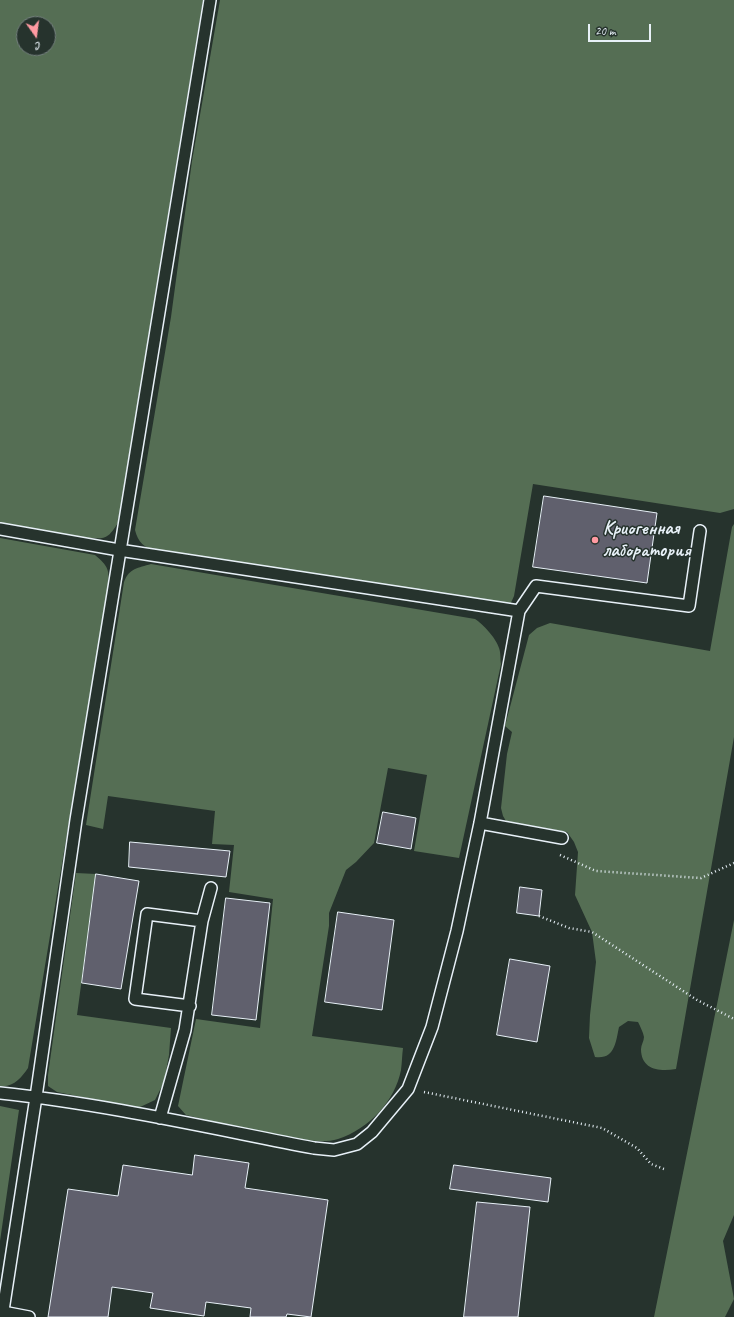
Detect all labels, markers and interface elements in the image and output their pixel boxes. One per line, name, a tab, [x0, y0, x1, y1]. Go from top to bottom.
north arrow	[16, 16, 56, 56]
scale bar	[590, 16, 653, 42]
text: 20 m	[595, 23, 615, 39]
text: С	[34, 39, 43, 54]
place label: Криогенная лаборатория	[603, 518, 691, 562]
marker: Криогенная лаборатория	[590, 535, 600, 545]

